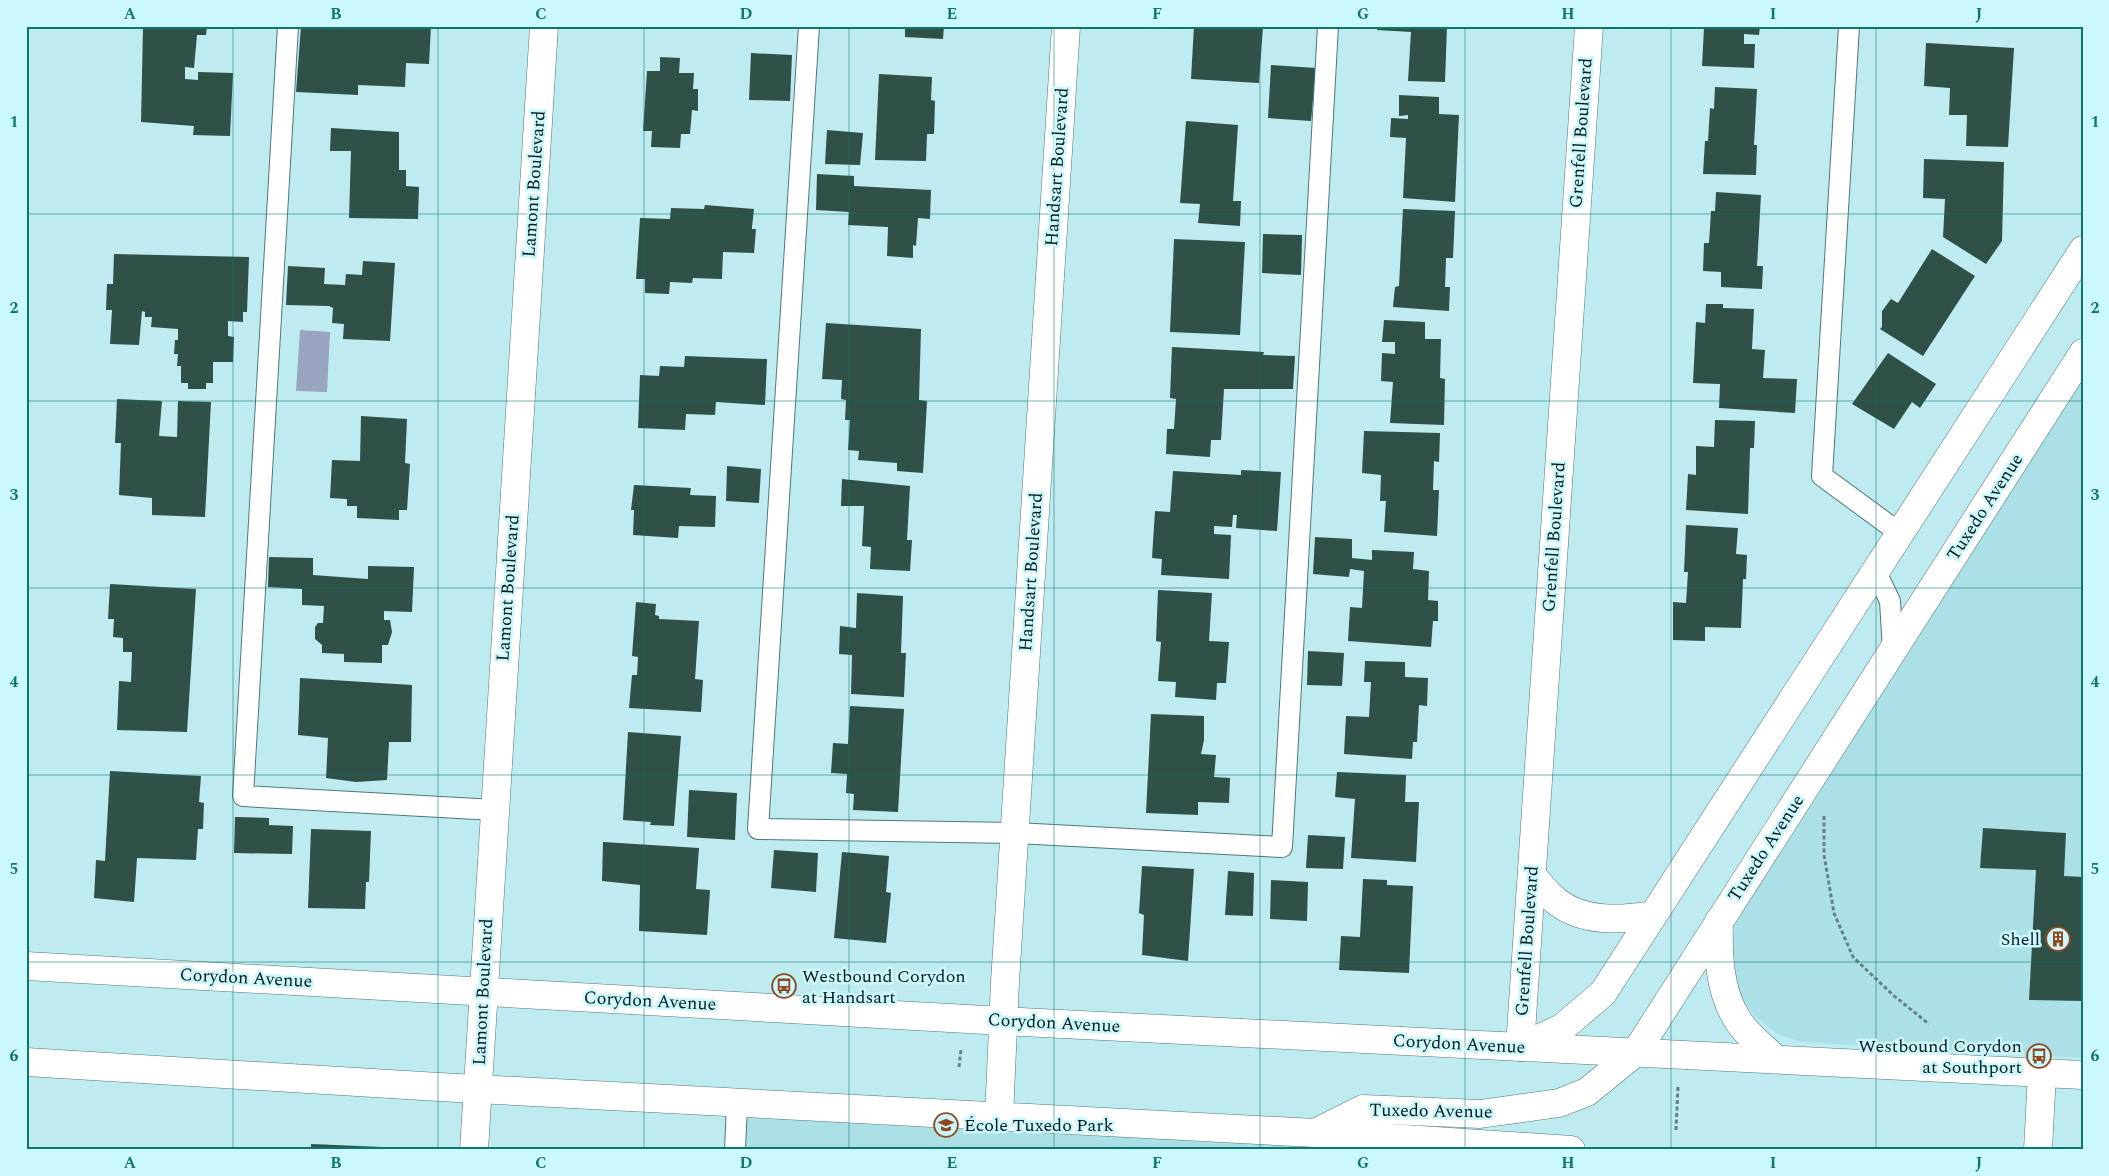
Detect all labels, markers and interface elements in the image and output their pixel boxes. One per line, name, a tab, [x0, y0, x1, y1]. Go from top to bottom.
text: A	[124, 2, 137, 26]
text: B	[330, 2, 342, 26]
text: C	[535, 2, 547, 26]
text: D	[740, 2, 753, 26]
text: E	[947, 2, 957, 26]
text: F	[1152, 2, 1162, 26]
text: G	[1357, 2, 1369, 26]
text: H	[1561, 2, 1575, 26]
text: I	[1770, 2, 1776, 26]
text: J	[1976, 2, 1983, 26]
street label: Grenfell Boulevard	[1562, 57, 1600, 209]
street label: Handsart Boulevard	[1038, 87, 1076, 247]
text: 1	[10, 110, 18, 134]
street label: Lamont Boulevard	[515, 110, 553, 258]
text: 1	[2091, 110, 2099, 134]
text: 2	[10, 296, 19, 320]
text: 2	[2091, 296, 2100, 320]
street label: Tuxedo Avenue	[1940, 448, 2030, 566]
street label: Grenfell Boulevard	[1535, 461, 1573, 613]
text: 3	[10, 483, 19, 507]
text: 3	[2091, 483, 2100, 507]
street label: Handsart Boulevard	[1012, 492, 1050, 652]
street label: Lamont Boulevard	[489, 514, 527, 662]
text: 4	[10, 670, 19, 694]
text: 4	[2091, 670, 2100, 694]
street label: Tuxedo Avenue	[1721, 789, 1811, 907]
text: 5	[10, 857, 18, 881]
text: 5	[2091, 857, 2099, 881]
street label: Grenfell Boulevard	[1508, 865, 1546, 1017]
street label: Lamont Boulevard	[466, 918, 500, 1066]
place label: Shell	[2001, 926, 2040, 953]
building icon: Shell	[2045, 926, 2071, 952]
street label: Corydon Avenue	[179, 961, 313, 995]
place label: Westbound Corydon at Handsart	[802, 963, 966, 1011]
bus stop icon: Westbound Corydon at Handsart	[771, 973, 797, 999]
street label: Corydon Avenue	[583, 984, 717, 1018]
street label: Corydon Avenue	[987, 1006, 1121, 1040]
street label: Corydon Avenue	[1392, 1027, 1526, 1061]
place label: Westbound Corydon at Southport	[1858, 1033, 2022, 1081]
bus stop icon: Westbound Corydon at Southport	[2026, 1043, 2052, 1069]
text: 6	[10, 1044, 19, 1068]
text: 6	[2091, 1044, 2100, 1068]
street label: Tuxedo Avenue	[1369, 1096, 1493, 1126]
school or university icon: École Tuxedo Park	[933, 1112, 959, 1138]
place label: École Tuxedo Park	[964, 1112, 1114, 1139]
text: A	[124, 1151, 137, 1175]
text: B	[330, 1151, 342, 1175]
text: C	[535, 1151, 547, 1175]
text: D	[740, 1151, 753, 1175]
text: E	[947, 1151, 957, 1175]
text: F	[1152, 1151, 1162, 1175]
text: G	[1357, 1151, 1369, 1175]
text: H	[1561, 1151, 1575, 1175]
text: I	[1770, 1151, 1776, 1175]
text: J	[1976, 1151, 1983, 1175]

